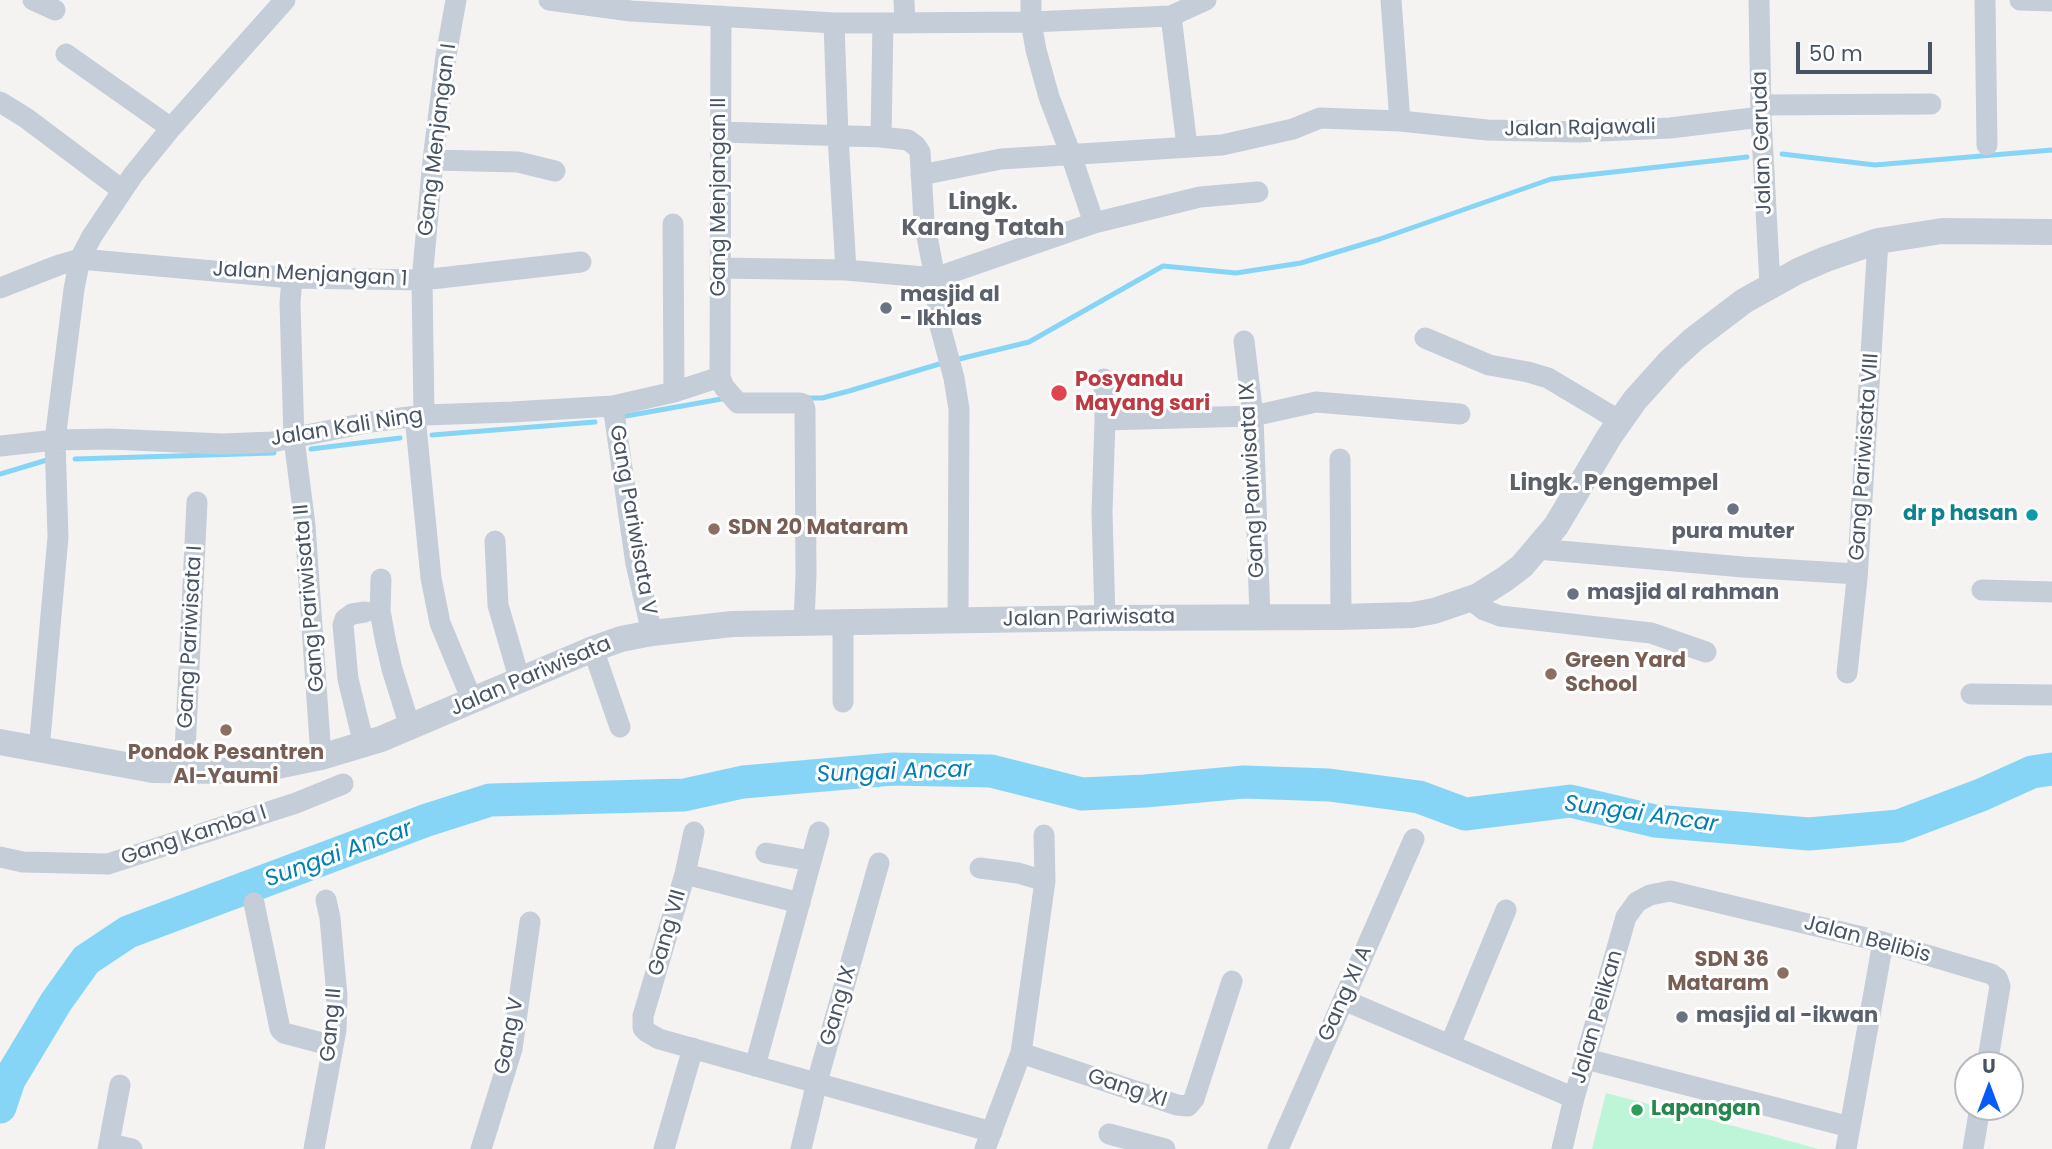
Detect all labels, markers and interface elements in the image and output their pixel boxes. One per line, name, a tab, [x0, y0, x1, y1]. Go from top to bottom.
scale bar	[1800, 28, 1937, 72]
text: 50 m	[1809, 39, 1863, 68]
street label: Gang Menjangan I	[414, 42, 462, 238]
street label: Jalan Garuda	[1748, 71, 1778, 215]
street label: Gang Menjangan II	[707, 98, 733, 296]
street label: Jalan Rajawali	[1504, 115, 1656, 143]
district label: Lingk. Karang Tatah	[902, 189, 1064, 243]
street label: Jalan Menjangan 1	[212, 257, 408, 293]
place label: masjid al - Ikhlas	[900, 283, 1000, 333]
marker: masjid al - Ikhlas	[878, 300, 894, 316]
street label: Gang Pariwisata VIII	[1845, 352, 1885, 562]
place label: Posyandu Mayang sari	[1075, 368, 1210, 418]
street label: Gang Pariwisata IX	[1235, 381, 1271, 579]
marker: Posyandu Mayang sari	[1049, 383, 1069, 403]
street label: Jalan Kali Ning	[269, 404, 425, 452]
street label: Gang Pariwisata V	[603, 423, 661, 617]
district label: Lingk. Pengempel	[1509, 470, 1719, 498]
marker: pura muter	[1725, 501, 1741, 517]
place label: dr p hasan	[1903, 502, 2018, 528]
street label: Gang Pariwisata II	[289, 503, 331, 693]
marker: dr p hasan	[2024, 507, 2040, 523]
place label: SDN 20 Mataram	[728, 516, 908, 542]
place label: pura muter	[1672, 520, 1794, 546]
marker: SDN 20 Mataram	[706, 521, 722, 537]
street label: Gang Pariwisata I	[174, 545, 208, 729]
place label: masjid al rahman	[1587, 581, 1779, 607]
marker: masjid al rahman	[1565, 586, 1581, 602]
street label: Jalan Pariwisata	[1003, 605, 1175, 633]
street label: Jalan Pariwisata	[447, 632, 615, 722]
place label: Green Yard School	[1565, 649, 1686, 699]
marker: Green Yard School	[1543, 666, 1559, 682]
marker: Pondok Pesantren Al-Yaumi	[218, 722, 234, 738]
place label: Pondok Pesantren Al-Yaumi	[128, 741, 324, 791]
water label: Sungai Ancar	[816, 757, 972, 789]
water label: Sungai Ancar	[1562, 791, 1720, 839]
street label: Gang Kamba I	[118, 801, 270, 871]
water label: Sungai Ancar	[262, 816, 416, 894]
street label: Gang VII	[644, 887, 692, 979]
street label: Jalan Belibis	[1801, 911, 1933, 969]
street label: Gang XI A	[1314, 942, 1378, 1046]
street label: Jalan Pelikan	[1567, 947, 1629, 1087]
place label: SDN 36 Mataram	[1667, 948, 1769, 998]
street label: Gang IX	[816, 963, 862, 1049]
marker: SDN 36 Mataram	[1775, 965, 1791, 981]
street label: Gang II	[316, 987, 348, 1063]
street label: Gang V	[490, 995, 530, 1077]
place label: masjid al -ikwan	[1696, 1004, 1878, 1030]
marker: masjid al -ikwan	[1674, 1009, 1690, 1025]
north arrow	[1954, 1051, 2024, 1121]
text: U	[1982, 1053, 1996, 1080]
street label: Gang XI	[1084, 1064, 1170, 1114]
place label: Lapangan	[1651, 1097, 1761, 1123]
marker: Lapangan	[1629, 1102, 1645, 1118]

